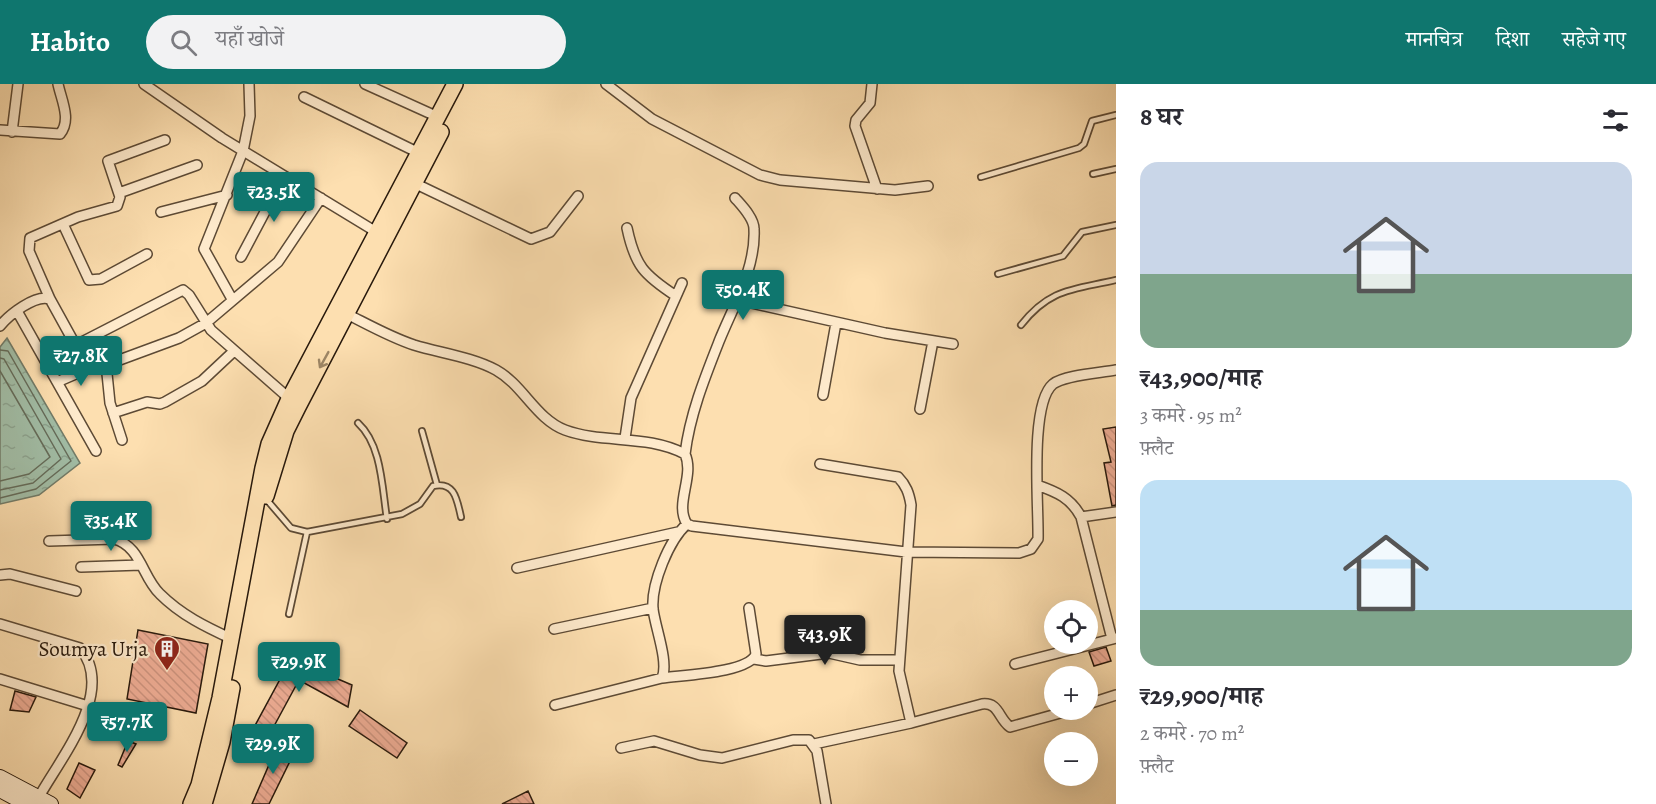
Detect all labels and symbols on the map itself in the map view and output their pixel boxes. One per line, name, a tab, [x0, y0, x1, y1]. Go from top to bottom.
pin: ₹23.5K	[225, 172, 323, 223]
pin: ₹50.4K	[694, 270, 792, 321]
pin: ₹27.8K	[32, 336, 130, 387]
one-way arrow	[318, 351, 330, 368]
pin: ₹35.4K	[62, 501, 160, 552]
pin: ₹43.9K	[776, 615, 874, 666]
building icon: Soumya Urja	[152, 634, 182, 672]
place label: Soumya Urja	[38, 635, 148, 663]
pin: ₹29.9K	[250, 642, 348, 693]
pin: ₹57.7K	[78, 702, 176, 753]
pin: ₹29.9K	[224, 724, 322, 775]

